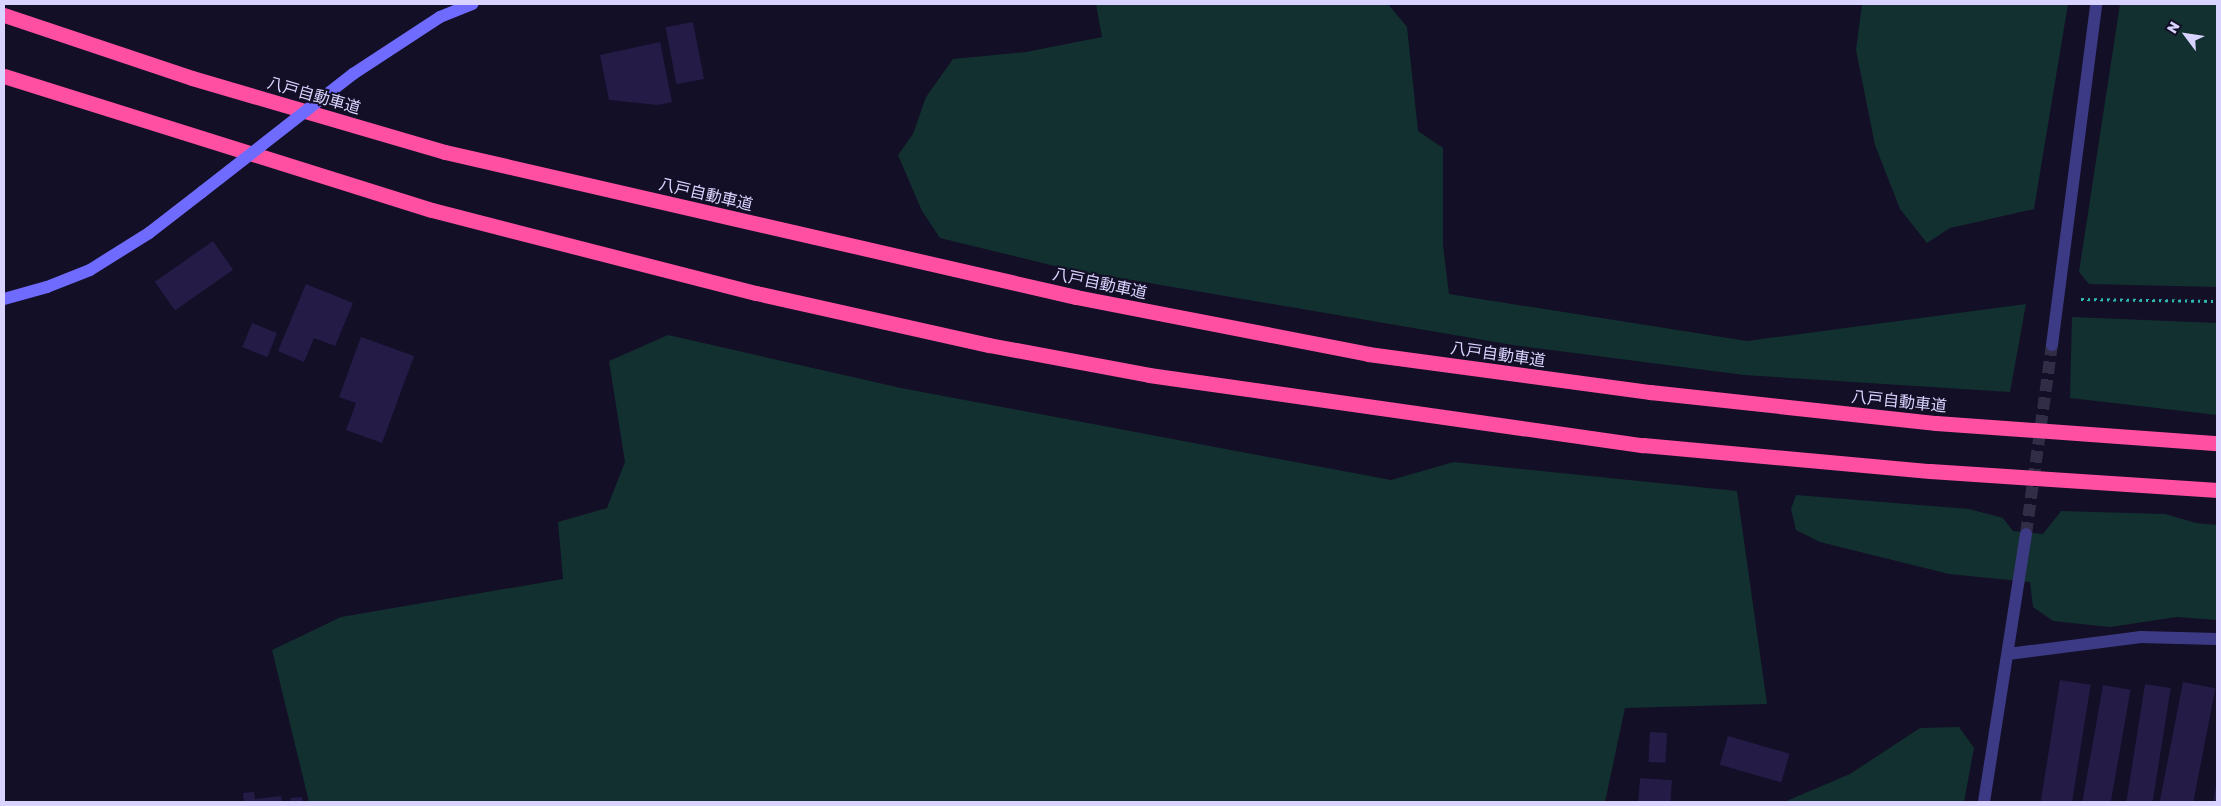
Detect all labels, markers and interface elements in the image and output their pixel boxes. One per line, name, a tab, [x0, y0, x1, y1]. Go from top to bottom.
north arrow	[2161, 10, 2211, 60]
text: N	[2163, 18, 2183, 36]
street label: 八戸自動車道	[265, 73, 363, 117]
street label: 八戸自動車道	[657, 174, 755, 214]
street label: 八戸自動車道	[1051, 264, 1149, 302]
street label: 八戸自動車道	[1449, 338, 1547, 370]
street label: 八戸自動車道	[1850, 386, 1948, 416]

